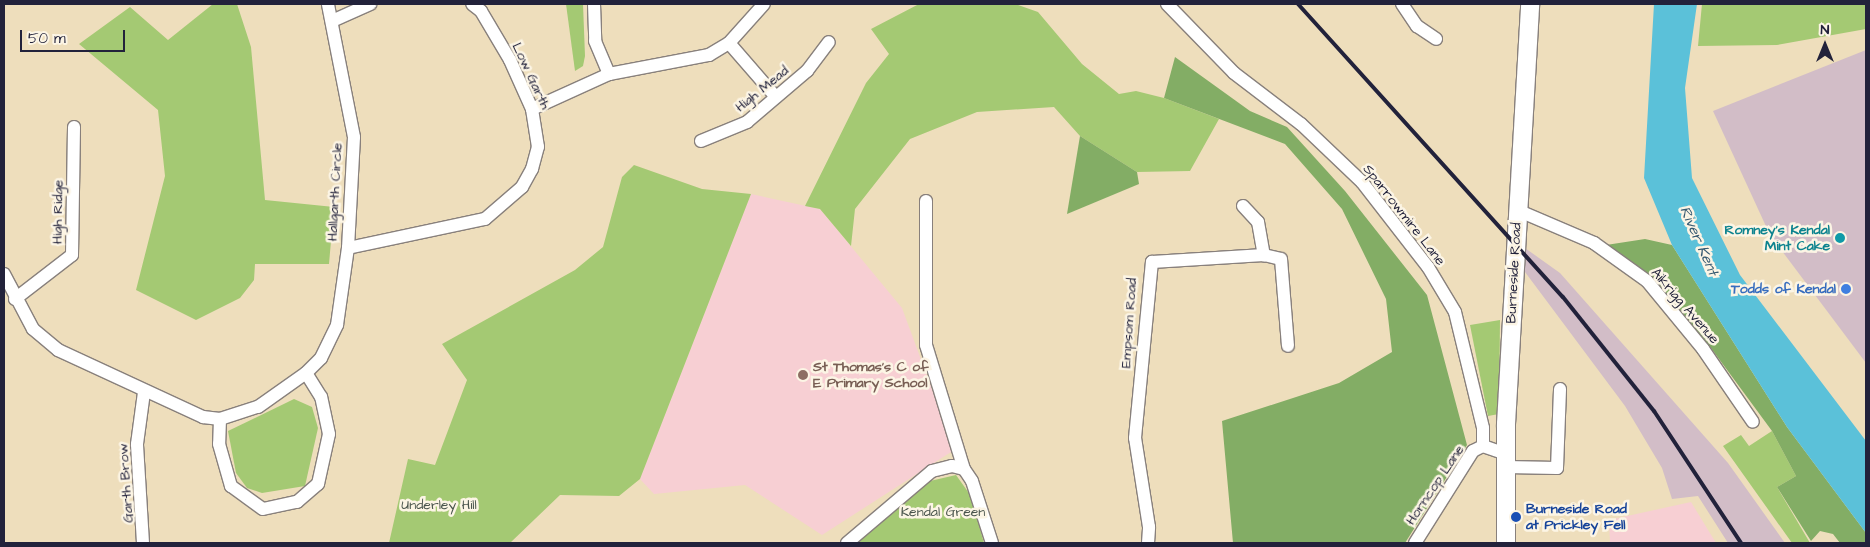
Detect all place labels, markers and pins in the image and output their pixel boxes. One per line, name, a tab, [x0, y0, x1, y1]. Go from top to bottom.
place label: Romney's Kendal Mint Cake	[1725, 222, 1830, 254]
marker: Romney's Kendal Mint Cake	[1834, 232, 1846, 244]
place label: Todds of Kendal	[1731, 281, 1836, 297]
marker: Todds of Kendal	[1840, 283, 1852, 295]
place label: St Thomas's C of E Primary School	[813, 359, 928, 392]
marker: St Thomas's C of E Primary School	[797, 369, 809, 381]
place label: Burneside Road at Prickley Fell	[1526, 501, 1627, 534]
marker: Burneside Road at Prickley Fell	[1510, 511, 1522, 523]

